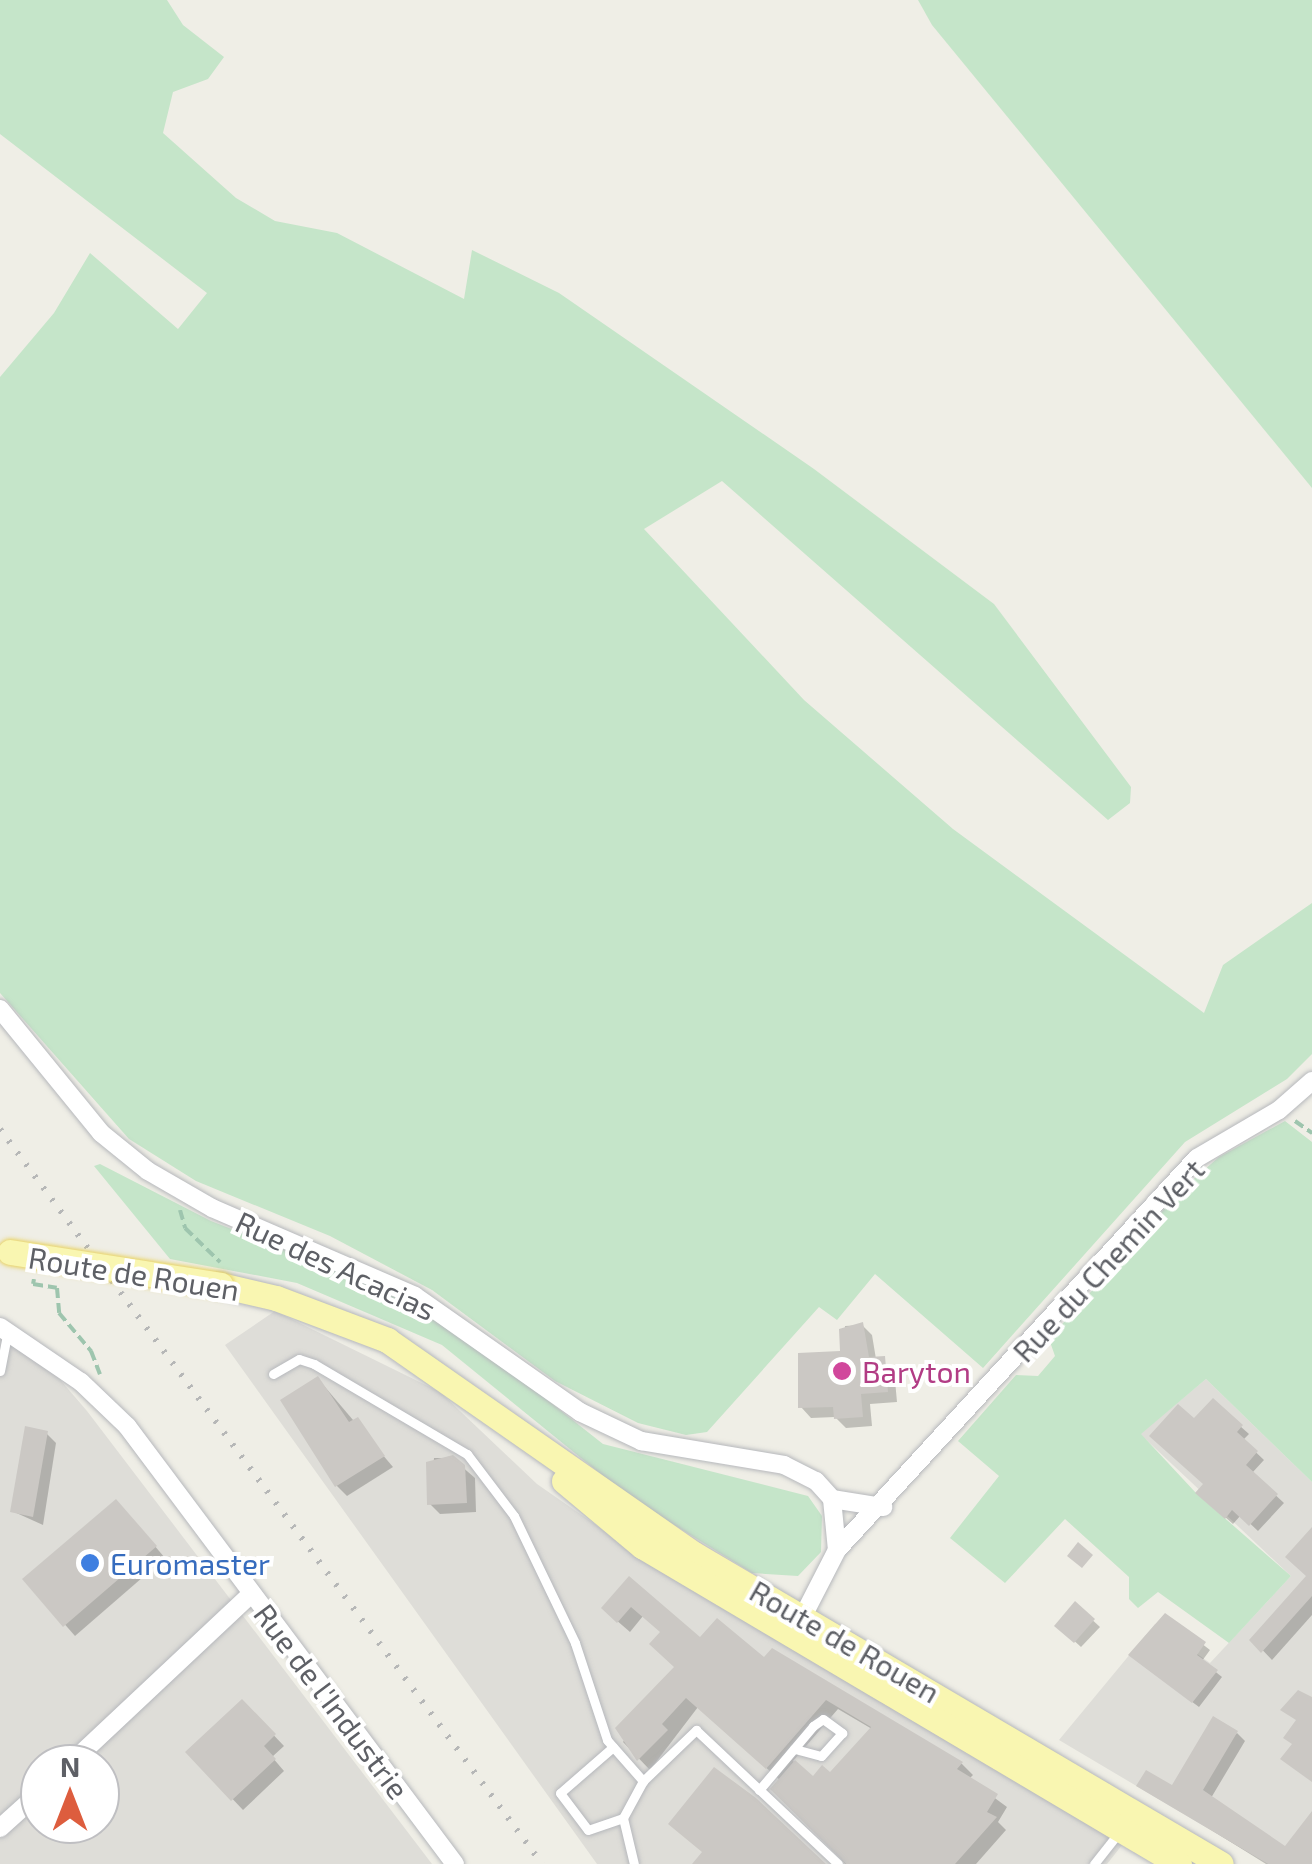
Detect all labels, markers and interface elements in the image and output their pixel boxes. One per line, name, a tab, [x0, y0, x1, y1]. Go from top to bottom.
street label: Rue du Chemin Vert	[1005, 1151, 1211, 1369]
street label: Rue des Acacias	[230, 1203, 442, 1327]
street label: Route de Rouen	[26, 1239, 242, 1307]
place label: Baryton	[862, 1353, 971, 1389]
marker: Baryton	[831, 1360, 853, 1382]
place label: Euromaster	[110, 1545, 270, 1581]
marker: Euromaster	[79, 1552, 101, 1574]
street label: Route de Rouen	[744, 1572, 946, 1710]
street label: Rue de l'Industrie	[247, 1596, 417, 1806]
north arrow	[20, 1744, 120, 1844]
text: N	[60, 1749, 80, 1783]

